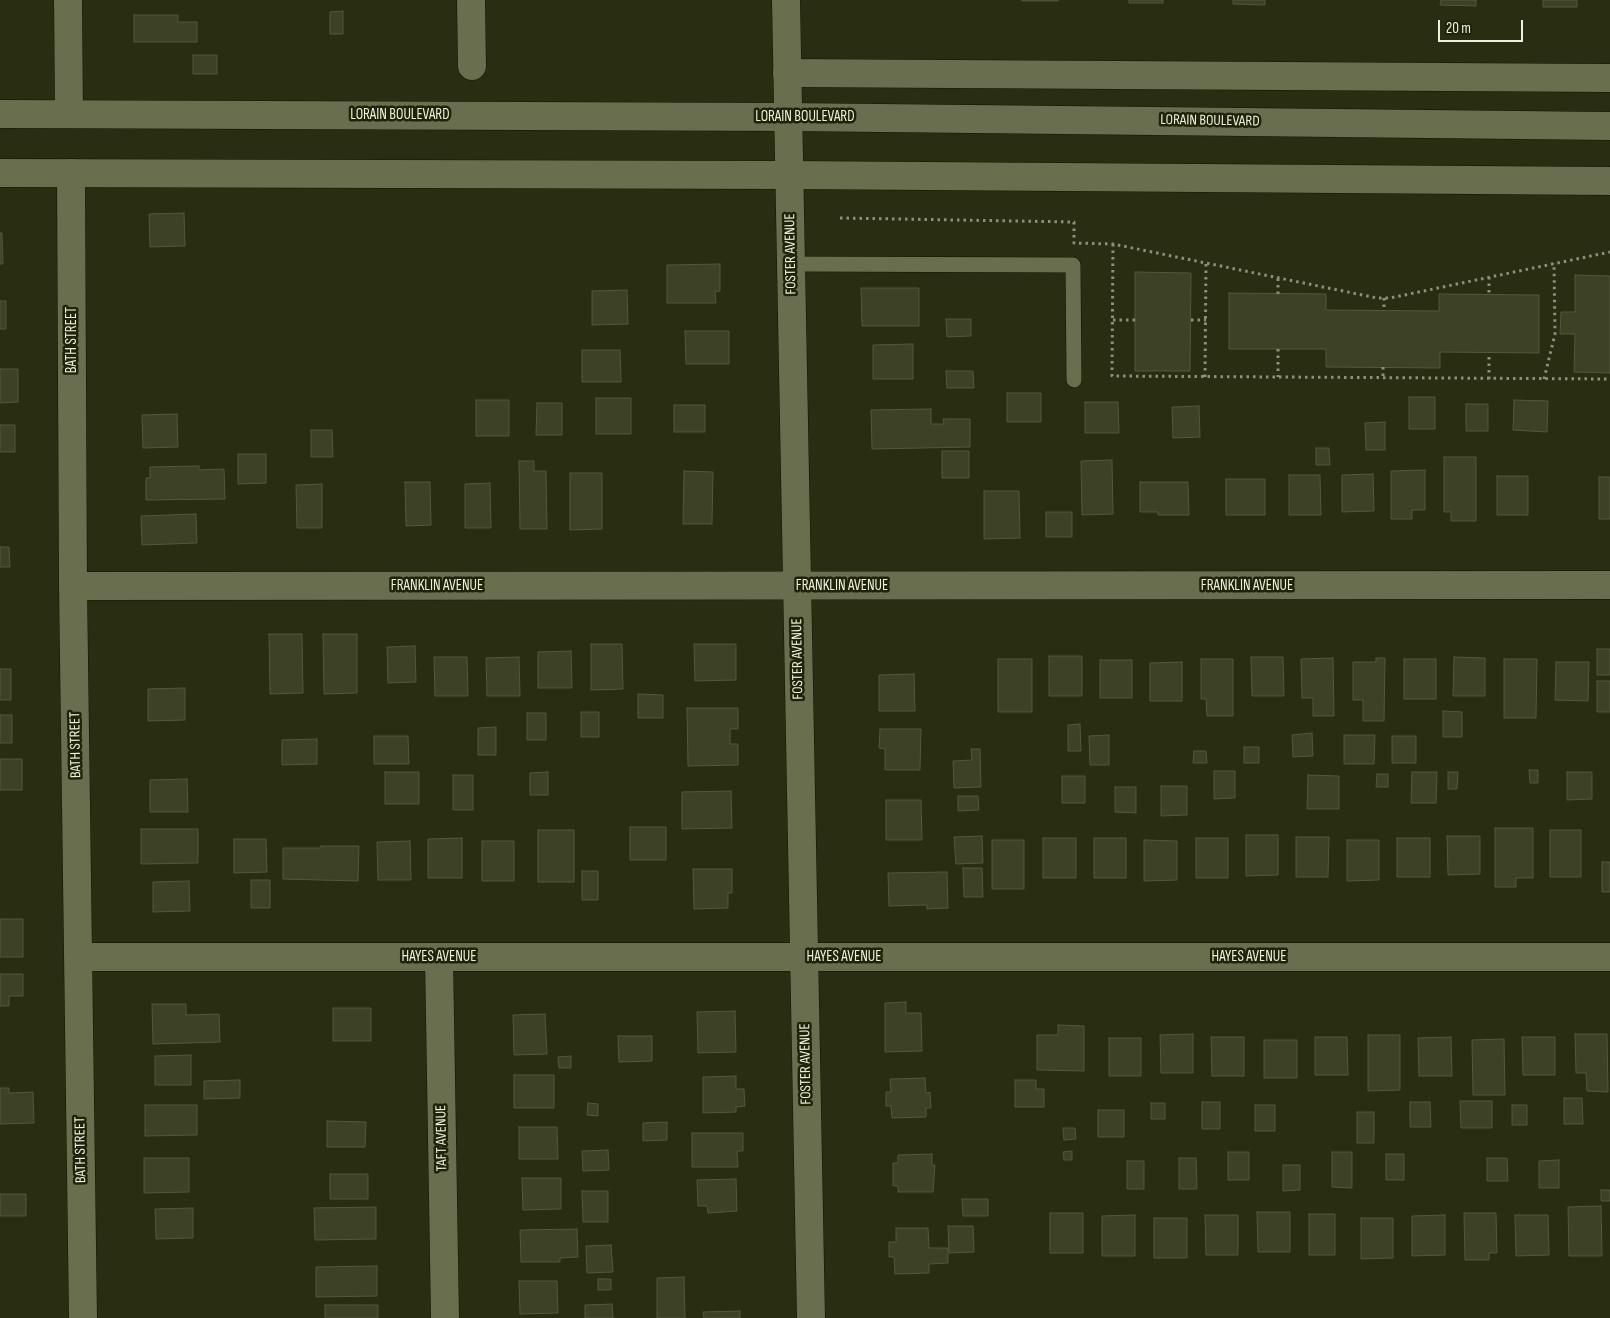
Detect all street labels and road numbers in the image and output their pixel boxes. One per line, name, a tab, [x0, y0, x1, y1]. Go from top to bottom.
street label: LORAIN BOULEVARD	[350, 106, 450, 124]
street label: LORAIN BOULEVARD	[755, 108, 855, 126]
street label: LORAIN BOULEVARD	[1160, 111, 1260, 131]
street label: FOSTER AVENUE	[781, 213, 801, 295]
street label: BATH STREET	[63, 307, 81, 373]
street label: FRANKLIN AVENUE	[391, 577, 483, 595]
street label: FRANKLIN AVENUE	[796, 577, 888, 595]
street label: FRANKLIN AVENUE	[1201, 577, 1293, 595]
street label: FOSTER AVENUE	[788, 618, 808, 700]
street label: BATH STREET	[66, 712, 86, 778]
street label: HAYES AVENUE	[402, 948, 476, 966]
street label: HAYES AVENUE	[807, 948, 881, 966]
street label: HAYES AVENUE	[1212, 948, 1286, 966]
street label: FOSTER AVENUE	[796, 1023, 816, 1105]
street label: TAFT AVENUE	[432, 1105, 452, 1171]
street label: BATH STREET	[71, 1117, 91, 1183]

